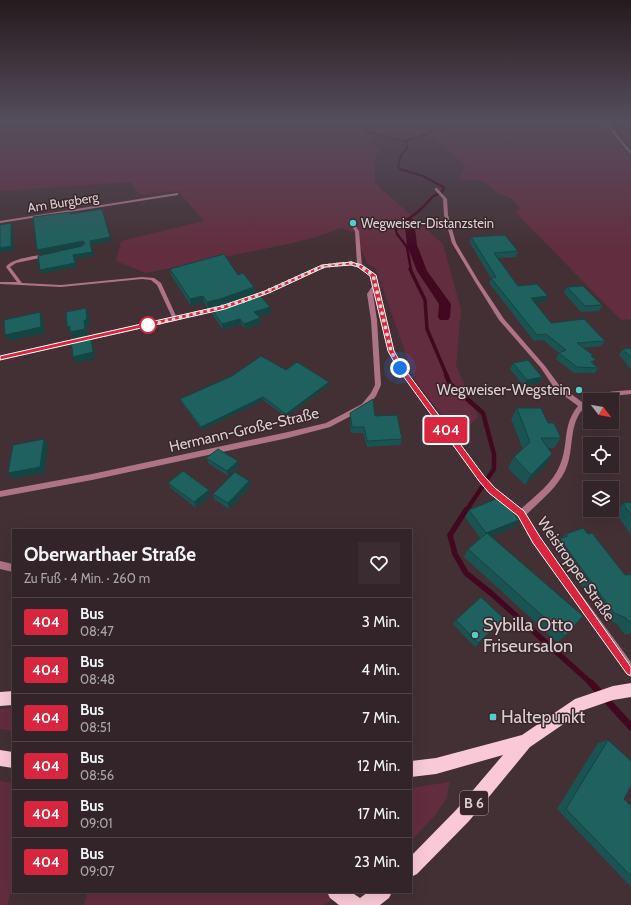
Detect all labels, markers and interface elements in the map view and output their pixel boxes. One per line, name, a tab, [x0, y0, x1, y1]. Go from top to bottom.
street label: Am Burgberg	[26, 188, 100, 216]
place label: Wegweiser-Distanzstein	[361, 215, 494, 231]
marker: Wegweiser-Distanzstein	[348, 218, 358, 228]
unlabelled marker	[139, 316, 157, 334]
your location	[390, 358, 410, 378]
place label: Wegweiser-Wegstein	[437, 381, 571, 399]
marker: Wegweiser-Wegstein	[574, 385, 584, 395]
north arrow	[583, 393, 619, 429]
map controls	[583, 393, 619, 517]
street label: Hermann-Große-Straße	[167, 404, 321, 456]
line badge: 404	[423, 417, 469, 443]
text: 404	[432, 421, 460, 439]
button: locate	[583, 437, 619, 473]
button: layers	[583, 481, 619, 517]
street label: Weistropper Straße	[533, 514, 619, 625]
button: heart	[358, 542, 400, 584]
text: Oberwarthaer Straße	[24, 543, 196, 566]
text: Zu Fuß · 4 Min. · 260 m	[24, 570, 150, 586]
text: Bus	[80, 605, 104, 623]
text: 404	[32, 613, 60, 631]
text: 3 Min.	[362, 613, 400, 631]
place label: Sybilla Otto Friseursalon	[483, 614, 573, 657]
text: 08:47	[80, 623, 114, 639]
marker: Sybilla Otto Friseursalon	[470, 630, 480, 640]
text: Bus	[80, 653, 104, 671]
text: 404	[32, 661, 60, 679]
text: 4 Min.	[361, 661, 400, 679]
text: 08:48	[80, 671, 115, 687]
text: Bus	[80, 701, 104, 719]
place label: Haltepunkt	[501, 706, 585, 728]
text: 404	[32, 709, 60, 727]
text: 7 Min.	[362, 709, 400, 727]
marker: Haltepunkt	[488, 712, 498, 722]
text: 08:51	[80, 719, 111, 735]
text: Bus	[80, 749, 104, 767]
text: 404	[32, 757, 60, 775]
text: 12 Min.	[357, 757, 400, 775]
text: 08:56	[80, 767, 114, 783]
road number: B 6	[460, 791, 488, 815]
text: Bus	[80, 797, 104, 815]
text: 404	[32, 805, 60, 823]
text: 17 Min.	[357, 805, 400, 823]
text: 09:01	[80, 815, 112, 831]
text: Bus	[80, 845, 104, 863]
text: 404	[32, 853, 60, 871]
text: 23 Min.	[354, 853, 400, 871]
text: 09:07	[80, 863, 115, 879]

